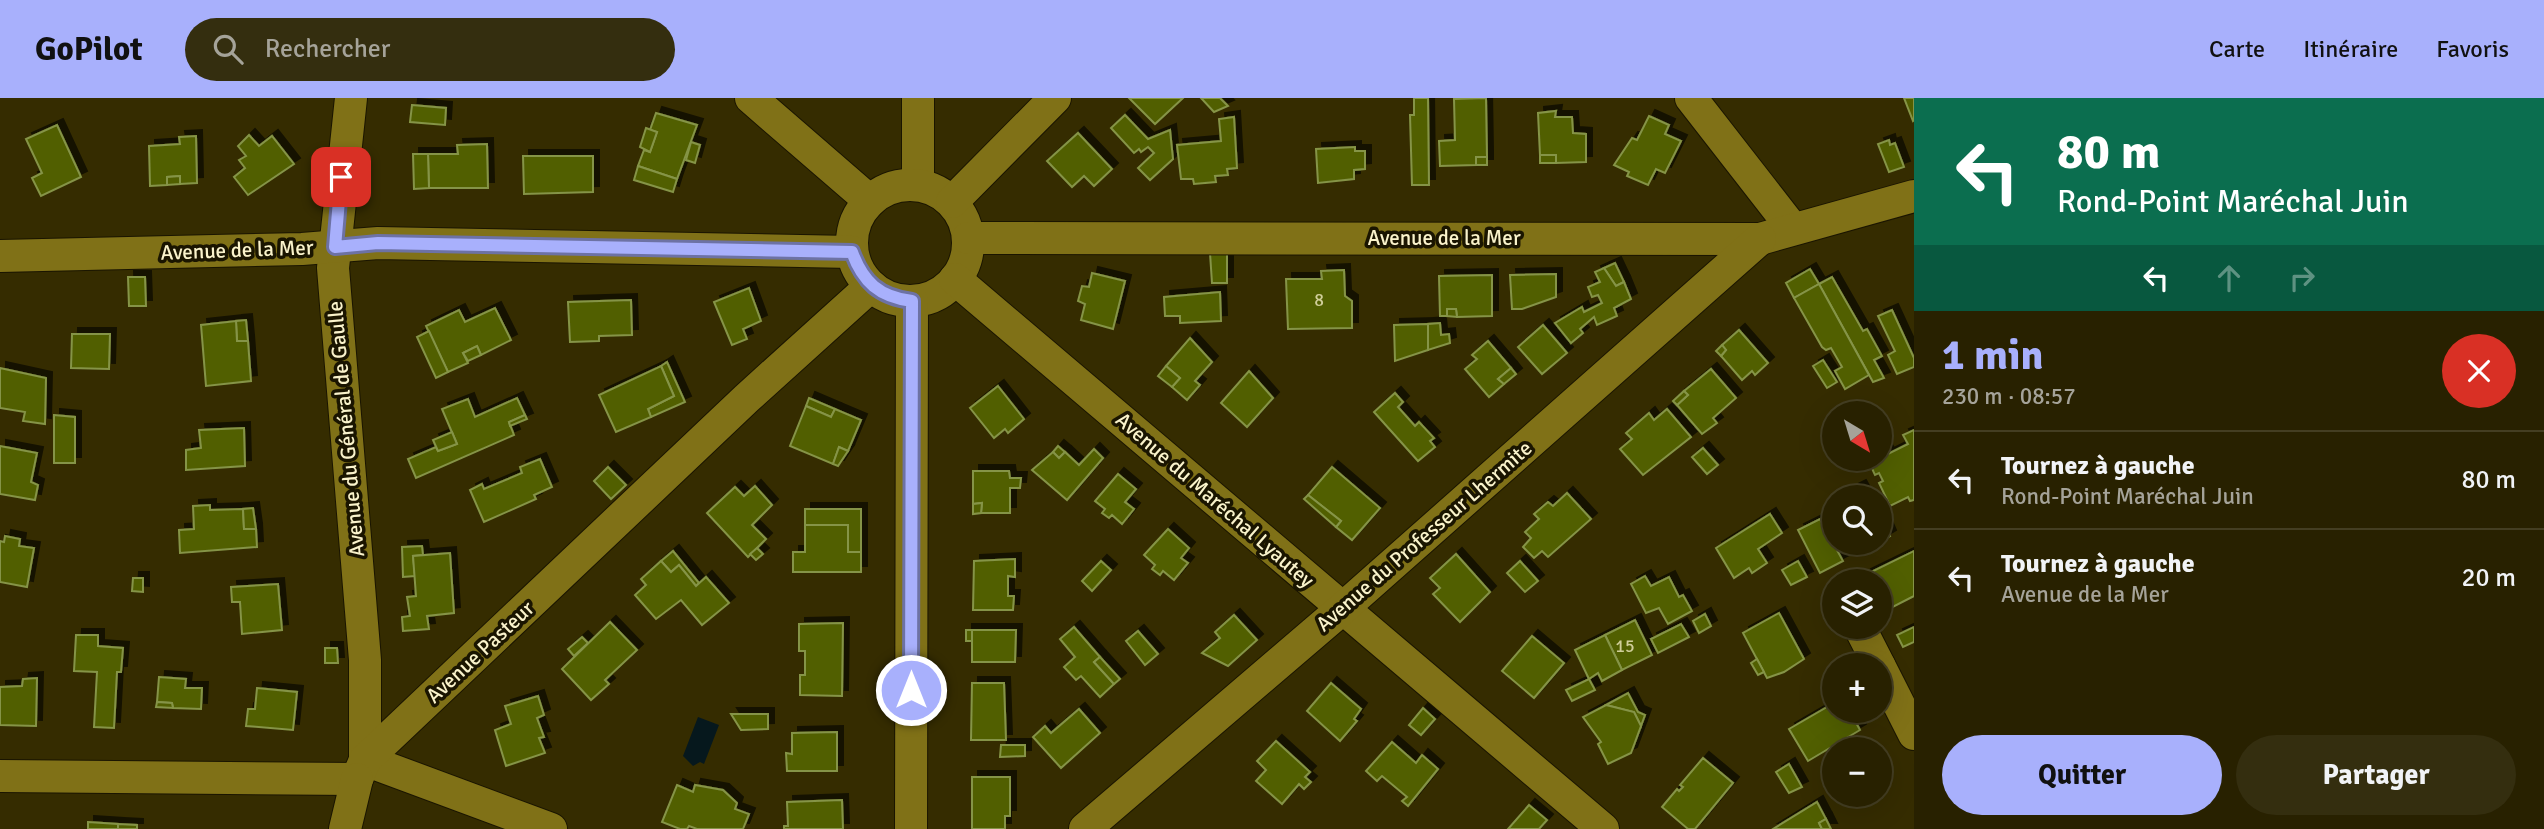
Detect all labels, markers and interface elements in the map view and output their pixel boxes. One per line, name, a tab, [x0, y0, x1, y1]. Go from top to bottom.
search box	[185, 18, 675, 81]
text: GoPilot	[35, 29, 143, 70]
icon: search	[209, 30, 247, 68]
text: Rechercher	[265, 33, 390, 65]
text: Carte	[2209, 34, 2265, 64]
text: Itinéraire	[2303, 34, 2398, 64]
text: Favoris	[2436, 34, 2509, 64]
text: 80 m	[2057, 122, 2160, 182]
icon: left	[1942, 126, 2033, 217]
pin	[311, 147, 371, 207]
icon: arrive	[322, 158, 360, 196]
text: Rond-Point Maréchal Juin	[2057, 182, 2409, 221]
street label: Avenue de la Mer	[1367, 225, 1521, 251]
street label: Avenue de la Mer	[160, 234, 314, 266]
icon: left	[2137, 259, 2175, 297]
icon: ahead	[2210, 259, 2248, 297]
icon: right	[2283, 259, 2321, 297]
house number: 8	[1314, 289, 1324, 311]
street label: Avenue du Général de Gaulle	[322, 300, 370, 558]
text: 1 min	[1942, 330, 2043, 381]
button: close	[2442, 334, 2516, 408]
text: 230 m · 08:57	[1942, 382, 2076, 411]
north arrow	[1822, 401, 1892, 471]
map controls	[1822, 401, 1892, 807]
street label: Avenue du Maréchal Lyautey	[1110, 407, 1320, 593]
street label: Avenue du Professeur Lhermite	[1311, 435, 1537, 637]
text: Tournez à gauche	[2001, 450, 2195, 482]
icon: left	[1942, 461, 1980, 499]
text: 80 m	[2461, 464, 2516, 496]
text: Rond-Point Maréchal Juin	[2001, 482, 2254, 511]
button: search	[1822, 485, 1892, 555]
text: Tournez à gauche	[2001, 548, 2195, 580]
icon: left	[1942, 559, 1980, 597]
text: 20 m	[2461, 562, 2516, 594]
button: layers	[1822, 569, 1892, 639]
text: Avenue de la Mer	[2001, 580, 2169, 609]
street label: Avenue Pasteur	[420, 595, 540, 709]
house number: 15	[1615, 635, 1635, 657]
position arrow	[874, 653, 948, 727]
button: +	[1822, 653, 1892, 723]
button: Quitter	[1942, 735, 2222, 815]
button: Partager	[2236, 735, 2516, 815]
button: −	[1822, 737, 1892, 807]

